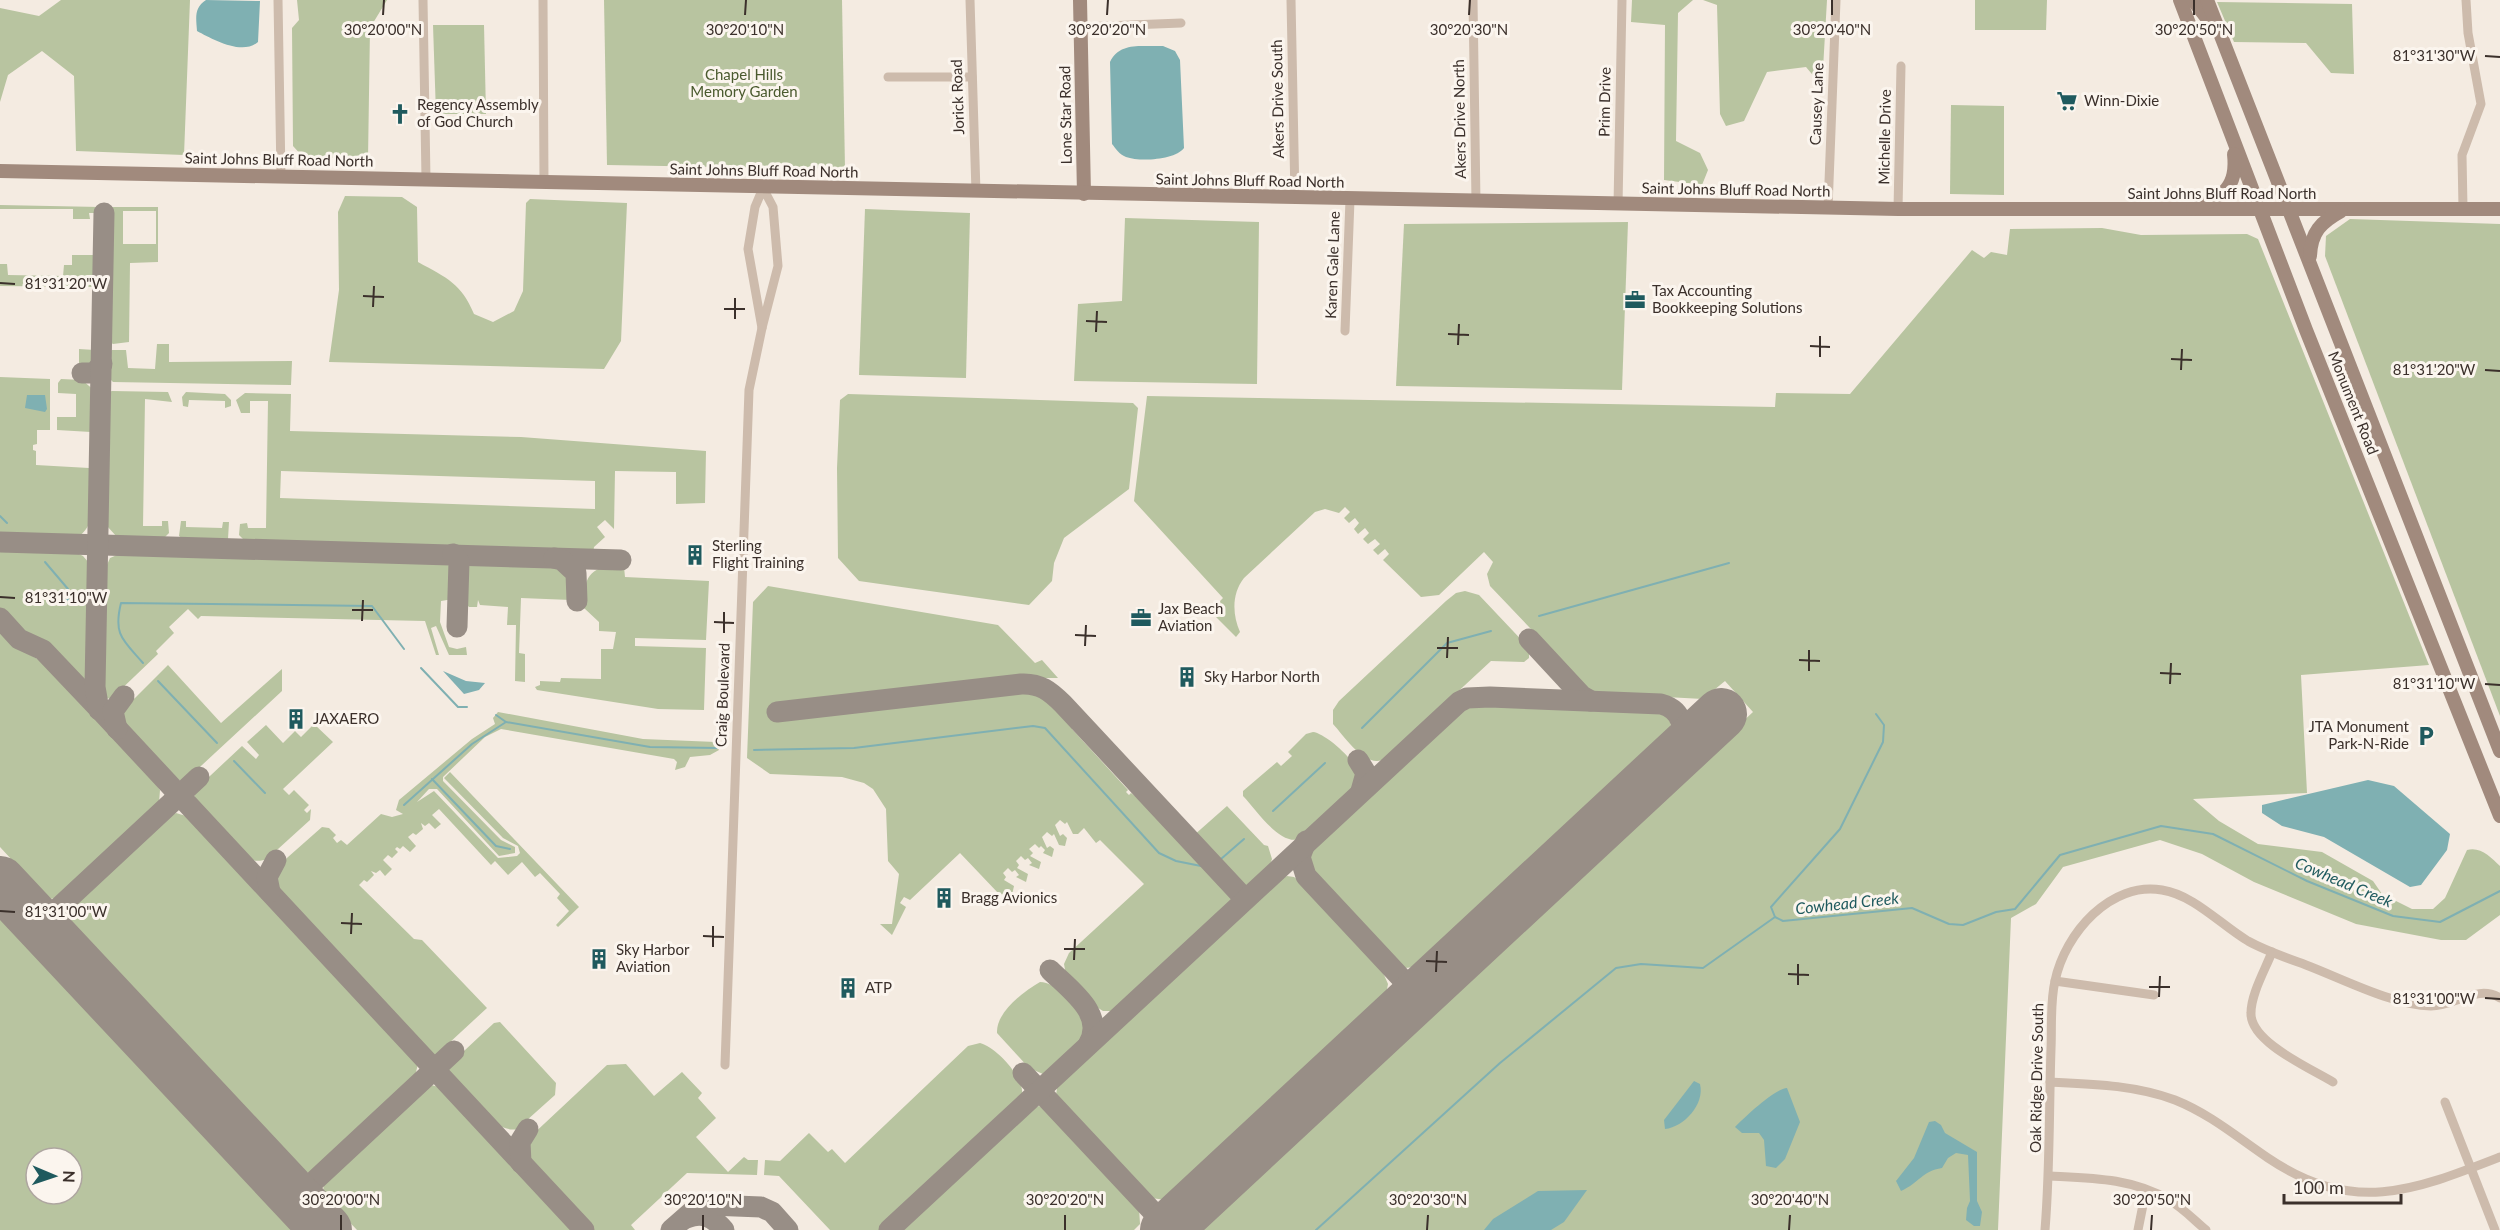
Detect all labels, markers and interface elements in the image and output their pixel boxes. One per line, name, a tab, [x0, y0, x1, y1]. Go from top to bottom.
text: 30°20'00"N	[344, 20, 422, 38]
text: 30°20'10"N	[706, 20, 784, 38]
text: 30°20'20"N	[1068, 20, 1146, 38]
text: 30°20'30"N	[1430, 20, 1508, 38]
text: 30°20'40"N	[1793, 20, 1871, 38]
text: 30°20'50"N	[2155, 20, 2233, 38]
street label: Akers Drive South	[1267, 39, 1287, 159]
text: 81°31'30"W	[2393, 46, 2476, 64]
street label: Jorick Road	[947, 59, 967, 135]
street label: Akers Drive North	[1449, 59, 1469, 179]
street label: Causey Lane	[1806, 62, 1826, 146]
park label: Chapel Hills Memory Garden	[690, 65, 798, 100]
street label: Lone Star Road	[1055, 66, 1075, 165]
street label: Prim Drive	[1594, 67, 1614, 137]
street label: Michelle Drive	[1874, 89, 1894, 185]
supermarket icon: Winn-Dixie	[2055, 89, 2079, 113]
place label: Winn-Dixie	[2084, 91, 2159, 109]
place label: Regency Assembly of God Church	[417, 95, 539, 130]
church icon: Regency Assembly of God Church	[388, 102, 412, 126]
street label: Saint Johns Bluff Road North	[184, 148, 374, 170]
street label: Saint Johns Bluff Road North	[669, 159, 859, 181]
street label: Saint Johns Bluff Road North	[1155, 169, 1345, 191]
street label: Saint Johns Bluff Road North	[1641, 178, 1831, 200]
street label: Saint Johns Bluff Road North	[2128, 184, 2316, 202]
street label: Karen Gale Lane	[1321, 211, 1343, 319]
text: 81°31'20"W	[25, 274, 108, 292]
place label: Tax Accounting Bookkeeping Solutions	[1652, 281, 1802, 316]
office icon: Tax Accounting Bookkeeping Solutions	[1623, 288, 1647, 312]
street label: Monument Road	[2325, 348, 2383, 457]
text: 81°31'20"W	[2393, 360, 2476, 378]
place label: Sterling Flight Training	[712, 536, 804, 571]
building icon: Sterling Flight Training	[683, 543, 707, 567]
text: 81°31'10"W	[25, 588, 108, 606]
place label: Jax Beach Aviation	[1158, 599, 1223, 634]
office icon: Jax Beach Aviation	[1129, 606, 1153, 630]
street label: Craig Boulevard	[711, 643, 733, 747]
building icon: Sky Harbor North	[1175, 665, 1199, 689]
place label: Sky Harbor North	[1204, 667, 1320, 685]
text: 81°31'10"W	[2393, 674, 2476, 692]
building icon: JAXAERO	[284, 707, 308, 731]
place label: JAXAERO	[313, 709, 379, 727]
place label: JTA Monument Park-N-Ride	[2309, 717, 2410, 752]
parking icon: JTA Monument Park-N-Ride	[2414, 724, 2438, 748]
water label: Cowhead Creek	[2293, 852, 2396, 911]
building icon: Bragg Avionics	[932, 886, 956, 910]
place label: Bragg Avionics	[961, 888, 1057, 906]
water label: Cowhead Creek	[1794, 888, 1900, 917]
text: 81°31'00"W	[25, 902, 108, 920]
place label: Sky Harbor Aviation	[616, 940, 690, 975]
building icon: Sky Harbor Aviation	[587, 947, 611, 971]
building icon: ATP	[836, 976, 860, 1000]
place label: ATP	[865, 978, 892, 996]
text: 81°31'00"W	[2393, 989, 2476, 1007]
street label: Oak Ridge Drive South	[2026, 1003, 2046, 1153]
north arrow	[24, 1146, 84, 1206]
scale bar	[2284, 1167, 2401, 1205]
text: N	[60, 1170, 79, 1183]
text: 100 m	[2293, 1176, 2344, 1198]
text: 30°20'00"N	[302, 1190, 380, 1208]
text: 30°20'10"N	[664, 1190, 742, 1208]
text: 30°20'20"N	[1026, 1190, 1104, 1208]
text: 30°20'30"N	[1389, 1190, 1467, 1208]
text: 30°20'40"N	[1751, 1190, 1829, 1208]
text: 30°20'50"N	[2113, 1190, 2191, 1208]

